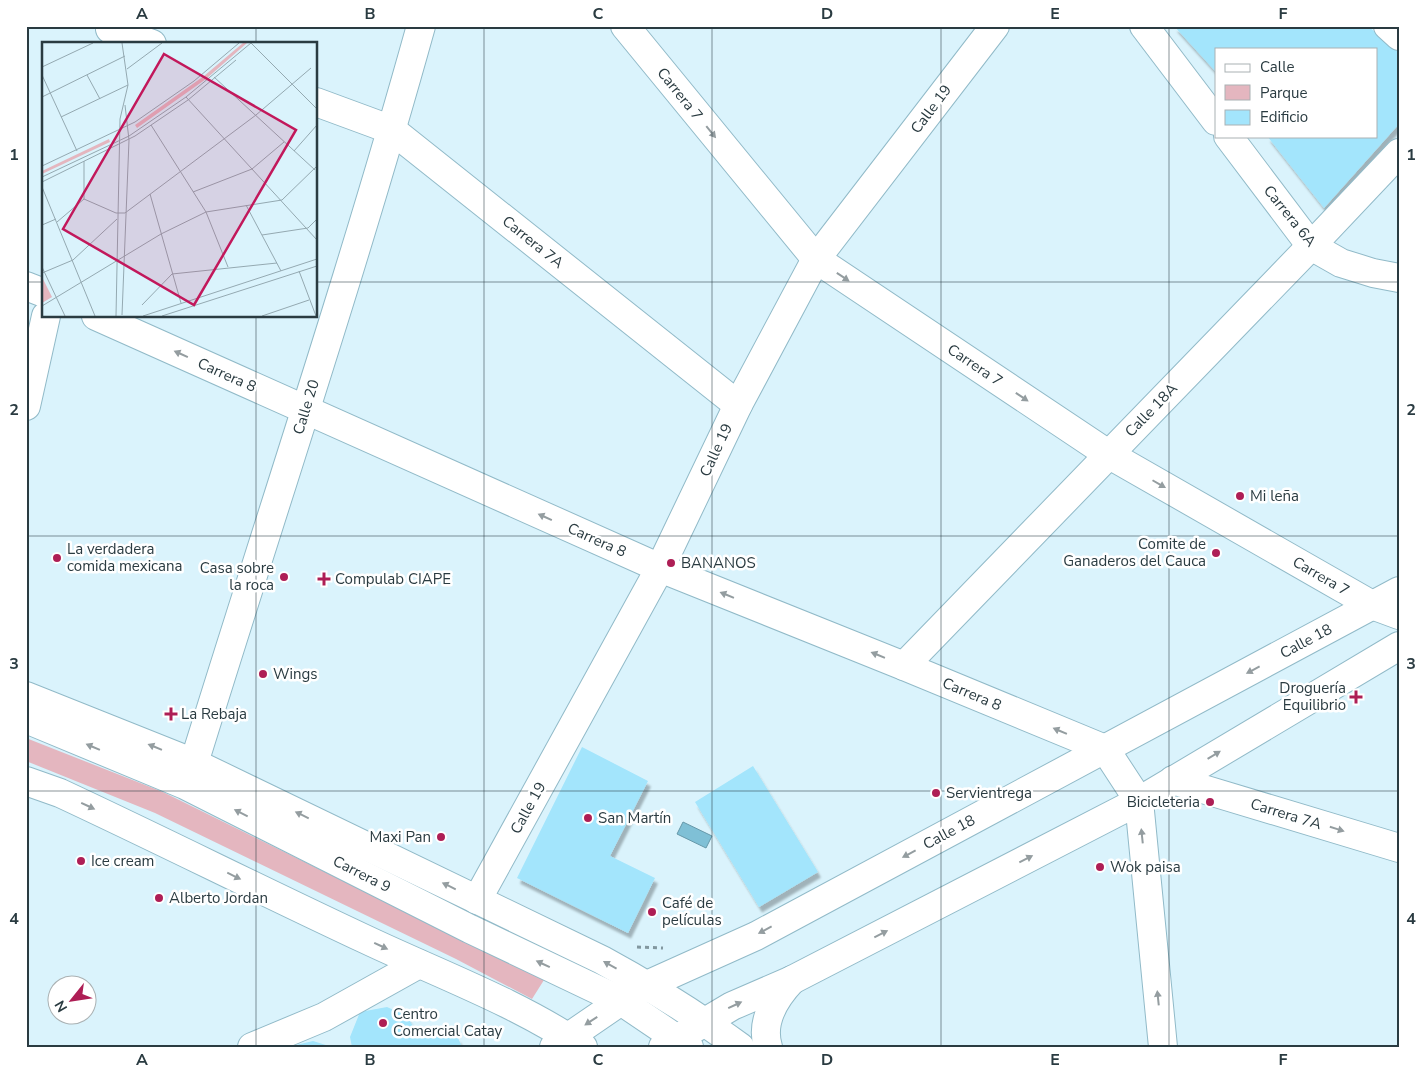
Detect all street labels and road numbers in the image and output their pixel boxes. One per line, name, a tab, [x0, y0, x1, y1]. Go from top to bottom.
street label: Carrera 7	[653, 63, 707, 125]
street label: Calle 19	[906, 80, 956, 138]
street label: Carrera 6A	[1259, 181, 1321, 251]
street label: Carrera 7A	[498, 211, 568, 273]
street label: Carrera 7	[943, 339, 1007, 391]
street label: Carrera 8	[194, 353, 260, 397]
street label: Calle 20	[288, 377, 324, 437]
street label: Calle 18A	[1120, 379, 1182, 441]
street label: Calle 19	[695, 420, 737, 480]
street label: Carrera 8	[564, 518, 630, 562]
street label: Carrera 7	[1289, 552, 1353, 600]
street label: Calle 18	[1276, 619, 1336, 663]
street label: Carrera 8	[939, 673, 1005, 715]
street label: Calle 19	[506, 778, 550, 838]
street label: Carrera 7A	[1248, 794, 1324, 834]
street label: Calle 18	[919, 810, 979, 854]
street label: Carrera 9	[330, 851, 394, 897]

